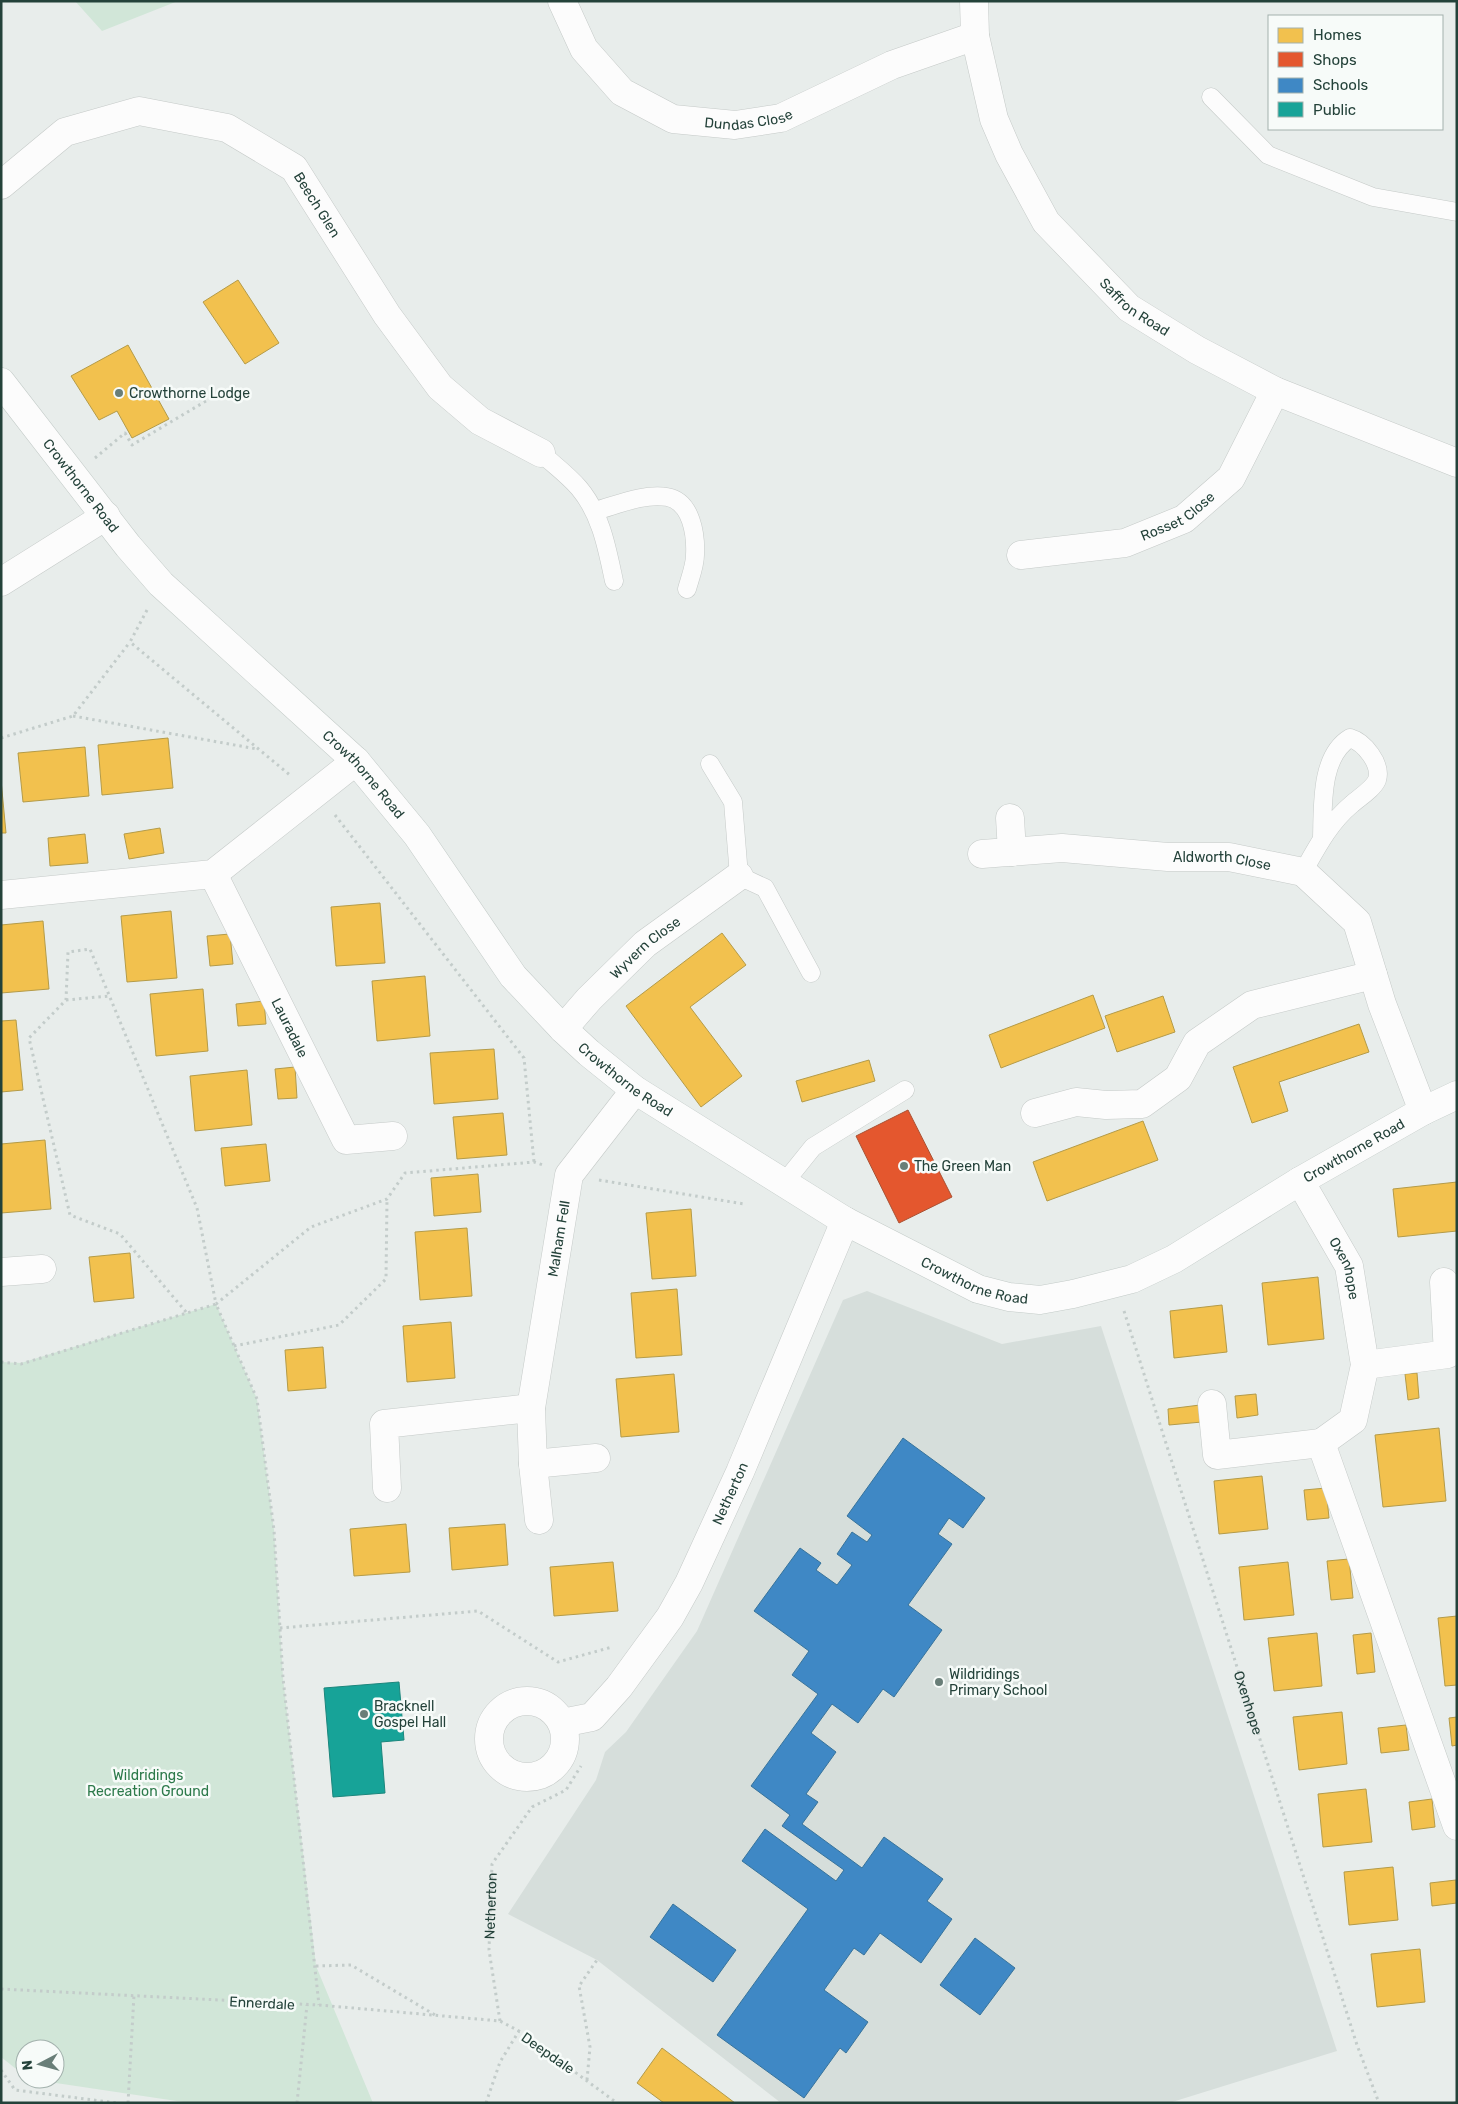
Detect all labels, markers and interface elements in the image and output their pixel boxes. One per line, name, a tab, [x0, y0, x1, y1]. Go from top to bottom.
legend	[1268, 15, 1443, 130]
text: Homes	[1313, 26, 1362, 44]
text: Shops	[1313, 51, 1357, 69]
text: Schools	[1313, 76, 1369, 94]
text: Public	[1313, 101, 1356, 119]
street label: Dundas Close	[704, 106, 796, 135]
street label: Beech Glen	[290, 169, 344, 241]
street label: Saffron Road	[1096, 275, 1172, 340]
place label: Crowthorne Lodge	[129, 385, 250, 402]
marker: Crowthorne Lodge	[113, 387, 125, 399]
street label: Crowthorne Road	[39, 436, 122, 536]
street label: Rosset Close	[1138, 488, 1218, 545]
street label: Crowthorne Road	[319, 727, 408, 822]
street label: Aldworth Close	[1173, 849, 1273, 874]
street label: Wyvern Close	[607, 913, 684, 983]
street label: Lauradale	[267, 995, 312, 1061]
street label: Crowthorne Road	[574, 1039, 676, 1120]
street label: Crowthorne Road	[1300, 1115, 1408, 1186]
place label: The Green Man	[914, 1158, 1011, 1175]
marker: The Green Man	[898, 1160, 910, 1172]
street label: Malham Fell	[545, 1199, 574, 1278]
street label: Oxenhope	[1325, 1234, 1362, 1301]
street label: Crowthorne Road	[918, 1253, 1029, 1308]
street label: Netherton	[709, 1460, 752, 1528]
place label: Wildridings Primary School	[949, 1666, 1047, 1699]
street label: Oxenhope	[1230, 1669, 1266, 1737]
marker: Wildridings Primary School	[933, 1676, 945, 1688]
place label: Bracknell Gospel Hall	[374, 1698, 446, 1731]
marker: Bracknell Gospel Hall	[358, 1708, 370, 1720]
park label: Wildridings Recreation Ground	[87, 1767, 209, 1800]
street label: Netherton	[481, 1872, 501, 1940]
street label: Ennerdale	[229, 1993, 295, 2014]
street label: Deepdale	[518, 2029, 578, 2078]
north arrow	[15, 2039, 65, 2089]
text: N	[19, 2059, 37, 2071]

